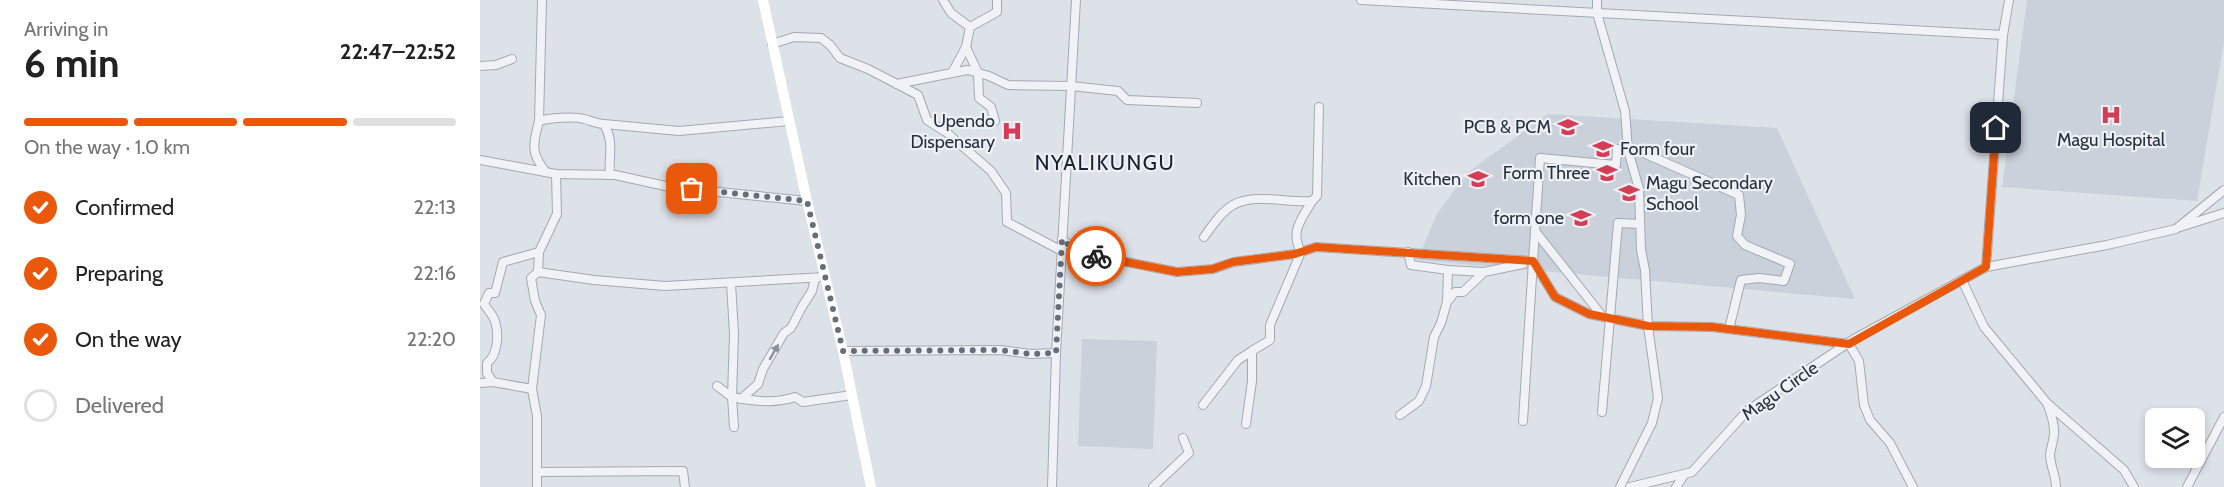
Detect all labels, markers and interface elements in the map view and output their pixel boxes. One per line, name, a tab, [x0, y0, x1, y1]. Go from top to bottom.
text: Arriving in	[24, 17, 108, 41]
text: 22:47–22:52	[340, 38, 456, 65]
text: 6 min	[24, 39, 119, 87]
pin	[1970, 102, 2021, 153]
hospital icon: Magu Hospital	[2099, 103, 2123, 127]
place label: Upendo Dispensary	[911, 110, 995, 153]
icon: home	[1979, 111, 2012, 144]
school or university icon: PCB & PCM	[1556, 115, 1580, 139]
place label: PCB & PCM	[1464, 116, 1551, 138]
hospital icon: Upendo Dispensary	[1000, 119, 1024, 143]
place label: Magu Hospital	[2057, 129, 2166, 151]
text: On the way · 1.0 km	[24, 135, 190, 159]
school or university icon: Form four	[1591, 137, 1615, 161]
place label: Form four	[1620, 138, 1695, 160]
district label: NYALIKUNGU	[1035, 150, 1175, 175]
school or university icon: Form Three	[1595, 161, 1619, 185]
place label: Form Three	[1503, 162, 1590, 184]
pin	[666, 163, 717, 214]
school or university icon: Kitchen	[1466, 167, 1490, 191]
place label: Kitchen	[1403, 168, 1461, 190]
icon: bag	[675, 172, 708, 205]
place label: Magu Secondary School	[1646, 172, 1773, 215]
school or university icon: Magu Secondary School	[1617, 181, 1641, 205]
icon: check	[24, 191, 57, 224]
text: Confirmed	[75, 194, 174, 221]
text: 22:13	[414, 195, 456, 219]
school or university icon: form one	[1569, 206, 1593, 230]
place label: form one	[1494, 207, 1564, 229]
courier	[1066, 226, 1126, 286]
icon: bike	[1080, 240, 1113, 273]
icon: check	[24, 257, 57, 290]
text: Preparing	[75, 260, 163, 287]
text: 22:16	[413, 261, 456, 285]
icon: check	[24, 323, 57, 356]
text: On the way	[75, 326, 182, 353]
text: 22:20	[406, 327, 456, 351]
one-way arrow	[769, 343, 779, 360]
street label: Magu Circle	[1738, 357, 1822, 425]
text: Delivered	[75, 392, 164, 419]
map controls	[2145, 408, 2205, 468]
button: layers	[2145, 408, 2205, 468]

